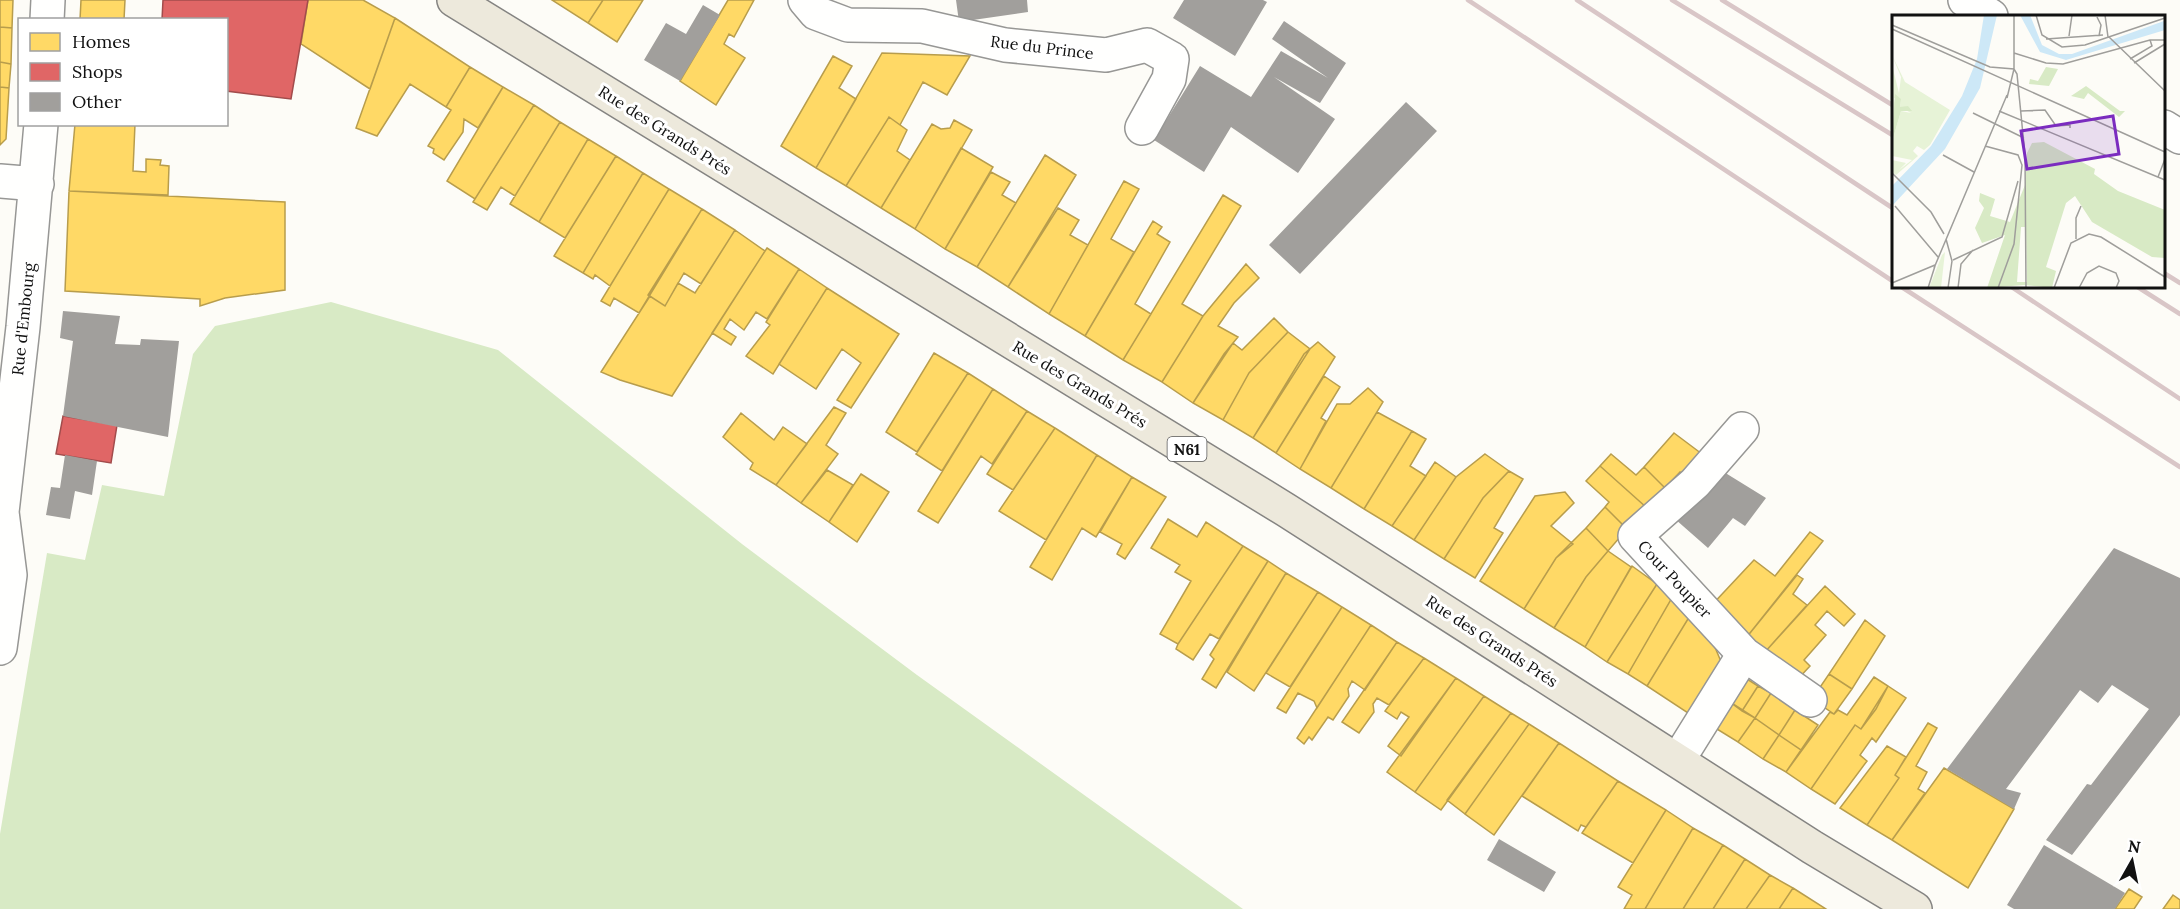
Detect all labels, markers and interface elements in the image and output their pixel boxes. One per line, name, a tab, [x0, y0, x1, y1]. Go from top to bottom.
inset map	[1892, 15, 2165, 288]
legend	[18, 18, 228, 126]
text: Homes	[72, 30, 130, 53]
street label: Rue du Prince	[989, 31, 1095, 63]
text: Shops	[72, 60, 123, 83]
street label: Rue des Grands Prés	[595, 81, 735, 179]
text: Other	[72, 90, 122, 113]
street label: Rue d'Embourg	[7, 260, 39, 377]
street label: Rue des Grands Prés	[1009, 336, 1151, 432]
road number: N61	[1168, 437, 1206, 461]
street label: Cour Poupier	[1634, 536, 1716, 622]
street label: Rue des Grands Prés	[1422, 591, 1562, 691]
north arrow	[2102, 831, 2162, 891]
text: N	[2127, 835, 2142, 857]

